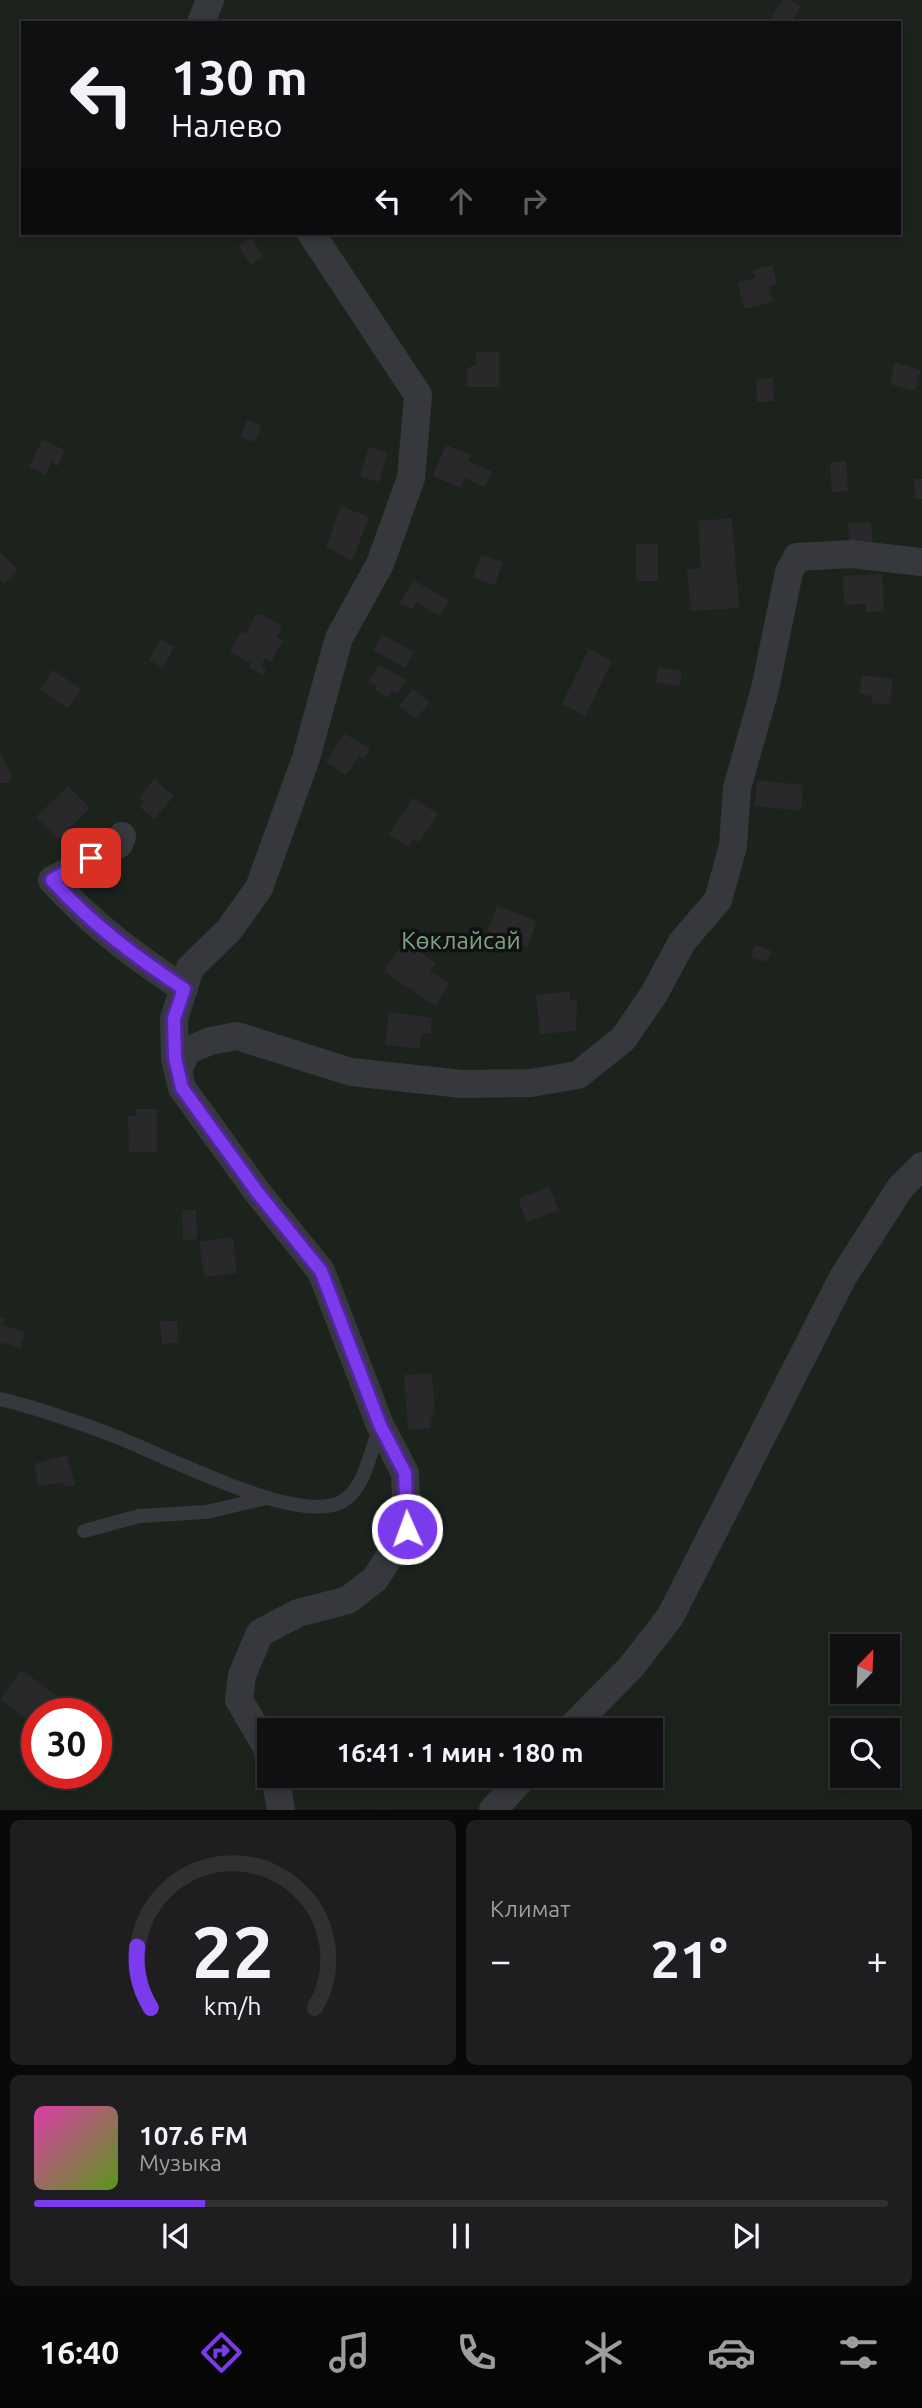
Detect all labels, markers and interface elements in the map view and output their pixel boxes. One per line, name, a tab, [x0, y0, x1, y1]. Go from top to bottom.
icon: left	[56, 49, 147, 140]
text: 130 m	[171, 49, 308, 104]
text: Налево	[171, 107, 283, 143]
icon: left	[369, 182, 407, 220]
icon: ahead	[442, 182, 480, 220]
icon: right	[515, 182, 553, 220]
pin	[61, 828, 121, 888]
icon: arrive	[72, 839, 110, 877]
park label: Көклайсай	[401, 927, 521, 954]
position arrow	[370, 1492, 444, 1566]
north arrow	[830, 1634, 900, 1704]
map controls	[830, 1634, 900, 1788]
speed limit sign: 30	[21, 1698, 112, 1789]
button: search	[830, 1718, 900, 1788]
text: 16:41 · 1 мин · 180 m	[337, 1738, 583, 1767]
text: Климат	[490, 1896, 570, 1921]
text: 22	[192, 1911, 274, 1993]
text: 21°	[650, 1930, 728, 1988]
text: −	[490, 1939, 511, 1981]
text: +	[867, 1939, 888, 1981]
text: km/h	[204, 1992, 262, 2020]
text: 107.6 FM	[139, 2121, 248, 2150]
text: Музыка	[139, 2150, 222, 2175]
icon: previous	[157, 2217, 195, 2255]
icon: pause	[442, 2217, 480, 2255]
icon: next	[727, 2217, 765, 2255]
icon: directions	[197, 2328, 246, 2377]
icon: music	[325, 2328, 374, 2377]
icon: phone	[452, 2328, 501, 2377]
icon: climate	[579, 2328, 628, 2377]
icon: car	[707, 2328, 756, 2377]
icon: filters	[834, 2328, 883, 2377]
text: 16:40	[39, 2334, 119, 2370]

